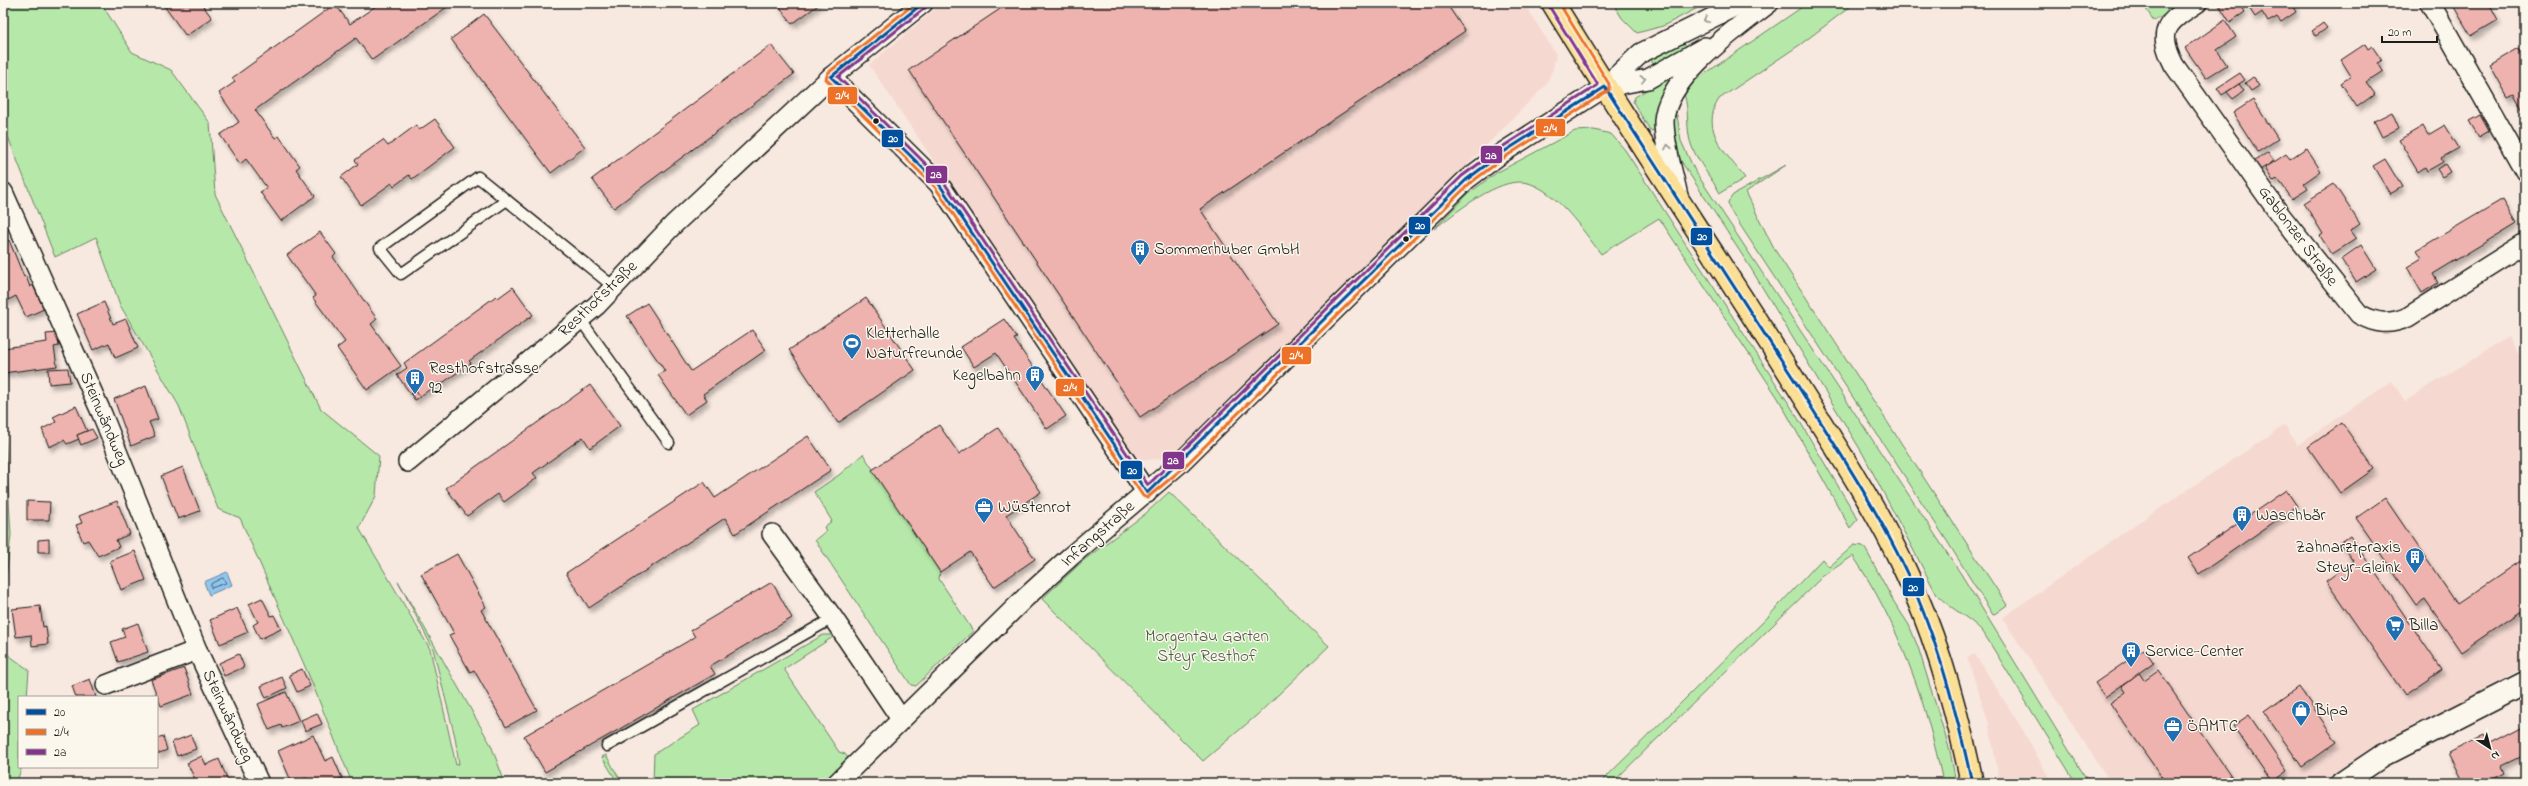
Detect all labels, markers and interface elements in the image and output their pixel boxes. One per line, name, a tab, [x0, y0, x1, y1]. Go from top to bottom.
one-way arrow	[1703, 15, 1711, 23]
scale bar	[2382, 18, 2437, 44]
text: 20 m	[2388, 24, 2411, 42]
one-way arrow	[1640, 76, 1646, 84]
line badge: 2/4	[827, 86, 858, 105]
text: 2/4	[834, 88, 849, 104]
unlabelled marker	[871, 116, 881, 126]
line badge: 2/4	[1535, 118, 1566, 137]
text: 2/4	[1542, 121, 1557, 137]
line badge: 20	[881, 129, 904, 148]
text: 20	[887, 131, 898, 147]
one-way arrow	[1664, 144, 1673, 150]
line badge: 2a	[1480, 145, 1503, 164]
text: 2a	[1484, 148, 1497, 164]
line badge: 2a	[925, 165, 948, 184]
text: 2a	[929, 167, 942, 183]
street label: Gablonzer Straße	[2252, 180, 2344, 292]
line badge: 20	[1408, 216, 1431, 235]
text: 20	[1414, 218, 1425, 234]
line badge: 20	[1690, 227, 1713, 246]
text: 20	[1696, 229, 1707, 245]
unlabelled marker	[1401, 234, 1411, 244]
place label: Sommerhuber GmbH	[1154, 237, 1300, 262]
building icon: Sommerhuber GmbH	[1129, 238, 1151, 266]
street label: Resthofstraße	[553, 254, 643, 343]
place label: Kletterhalle Naturfreunde	[866, 321, 963, 366]
sports icon: Kletterhalle Naturfreunde	[841, 332, 863, 360]
line badge: 2/4	[1281, 346, 1312, 365]
text: 2/4	[1288, 348, 1303, 364]
place label: Resthofstrasse 92	[429, 356, 539, 401]
place label: Kegelbahn	[952, 363, 1021, 390]
building icon: Kegelbahn	[1024, 364, 1046, 392]
building icon: Resthofstrasse 92	[404, 367, 426, 395]
street label: Steinwändweg	[71, 368, 135, 471]
line badge: 2/4	[1055, 378, 1085, 397]
text: 2/4	[1062, 380, 1077, 396]
line badge: 2a	[1162, 451, 1185, 470]
text: 2a	[1166, 453, 1179, 469]
line badge: 20	[1120, 460, 1143, 480]
text: 20	[1126, 463, 1137, 479]
place label: Wüstenrot	[998, 495, 1071, 520]
street label: Infangstraße	[1056, 495, 1142, 575]
office icon: Wüstenrot	[973, 496, 995, 524]
place label: Waschbär	[2256, 503, 2326, 528]
building icon: Waschbär	[2231, 504, 2253, 532]
place label: Zahnarztpraxis Steyr-Gleink	[2295, 535, 2402, 581]
building icon: Zahnarztpraxis Steyr-Gleink	[2404, 546, 2426, 574]
line badge: 20	[1902, 577, 1925, 597]
text: 20	[1907, 580, 1918, 596]
place label: Billa	[2408, 613, 2438, 638]
supermarket icon: Billa	[2384, 614, 2406, 642]
park label: Morgentau Garten Steyr Resthof	[1145, 624, 1269, 670]
place label: Service-Center	[2145, 639, 2245, 664]
building icon: Service-Center	[2120, 640, 2142, 668]
street label: Steinwändweg	[194, 665, 260, 767]
legend	[18, 696, 158, 768]
place label: Bipa	[2314, 698, 2348, 723]
shop icon: Bipa	[2290, 699, 2312, 727]
text: 20	[54, 704, 65, 722]
place label: ÖAMTC	[2187, 714, 2238, 739]
office icon: ÖAMTC	[2162, 715, 2184, 743]
text: 2/4	[54, 724, 69, 742]
north arrow	[2470, 728, 2510, 768]
text: 2a	[54, 744, 66, 762]
text: N	[2488, 747, 2503, 764]

